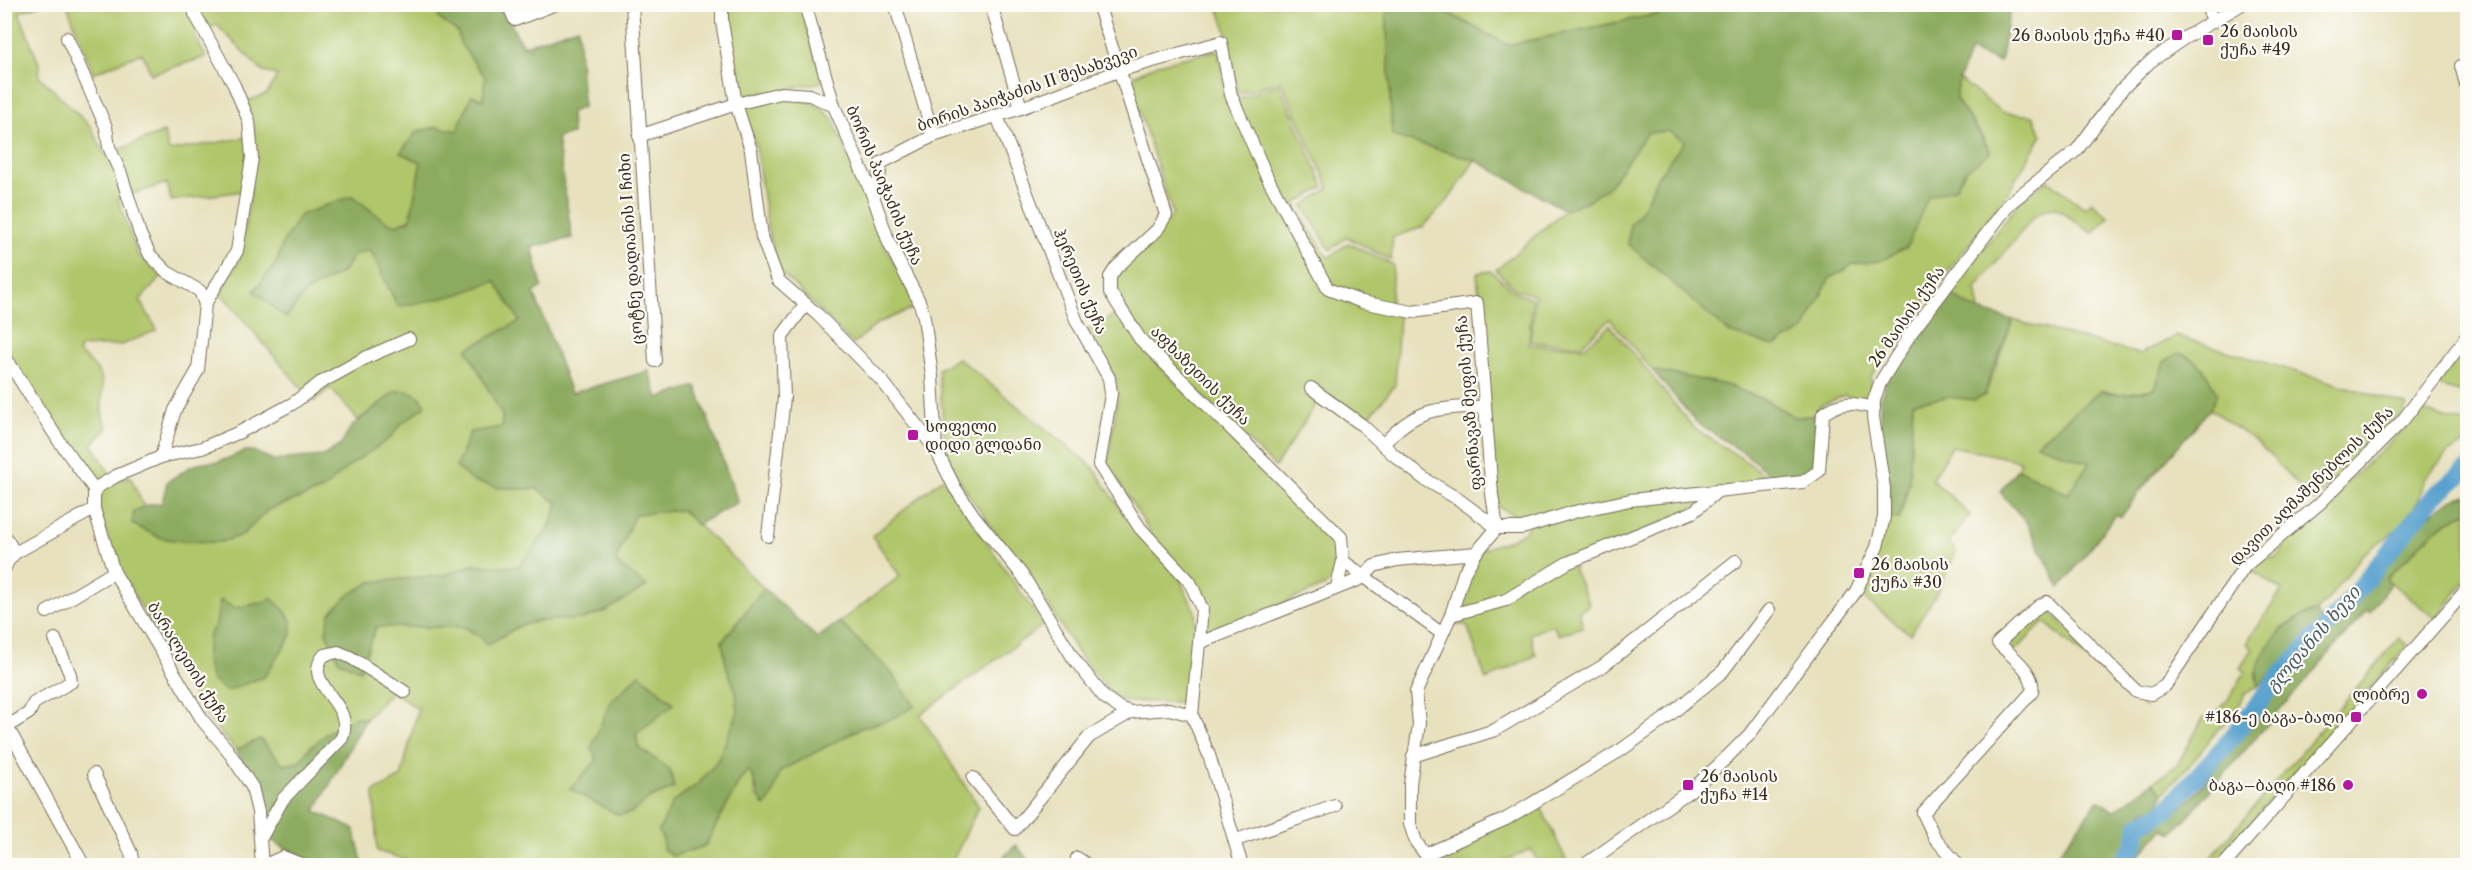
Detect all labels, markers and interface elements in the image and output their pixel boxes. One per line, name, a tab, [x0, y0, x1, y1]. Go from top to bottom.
place label: 26 მაისის ქუჩა #49	[2220, 21, 2298, 59]
place label: 26 მაისის ქუჩა #40	[2012, 25, 2165, 45]
marker: 26 მაისის ქუჩა #40	[2170, 28, 2184, 42]
marker: 26 მაისის ქუჩა #49	[2201, 33, 2215, 47]
street label: ბორის პაიჭაძის II შესახვევი	[914, 41, 1140, 135]
street label: ბორის პაიჭაძის ქუჩა	[842, 102, 928, 268]
street label: ცოტნე დადიანის I ჩიხი	[613, 153, 647, 345]
street label: ჰერეთის ქუჩა	[1050, 225, 1112, 337]
street label: 26 მაისის ქუჩა	[1864, 261, 1948, 371]
street label: ფარნავაზ მეფის ქუჩა	[1450, 315, 1486, 491]
street label: აფხაზეთის ქუჩა	[1147, 321, 1255, 429]
street label: დავით აღმაშენებლის ქუჩა	[2225, 401, 2397, 569]
place label: სოფელი დიდი გლდანი	[925, 416, 1042, 454]
marker: სოფელი დიდი გლდანი	[906, 428, 920, 442]
place label: 26 მაისის ქუჩა #30	[1871, 554, 1949, 592]
marker: 26 მაისის ქუჩა #30	[1852, 566, 1866, 580]
water label: გლდანის ხევი	[2261, 581, 2366, 696]
street label: ბარალეთის ქუჩა	[144, 598, 234, 726]
place label: ლიბრე	[2353, 684, 2410, 704]
marker: ლიბრე	[2415, 687, 2429, 701]
place label: #186-ე ბაგა-ბაღი	[2205, 707, 2344, 727]
marker: #186-ე ბაგა-ბაღი	[2349, 710, 2363, 724]
place label: 26 მაისის ქუჩა #14	[1700, 766, 1778, 804]
place label: ბაგა–ბაღი #186	[2209, 775, 2336, 795]
marker: 26 მაისის ქუჩა #14	[1681, 778, 1695, 792]
marker: ბაგა–ბაღი #186	[2341, 778, 2355, 792]

